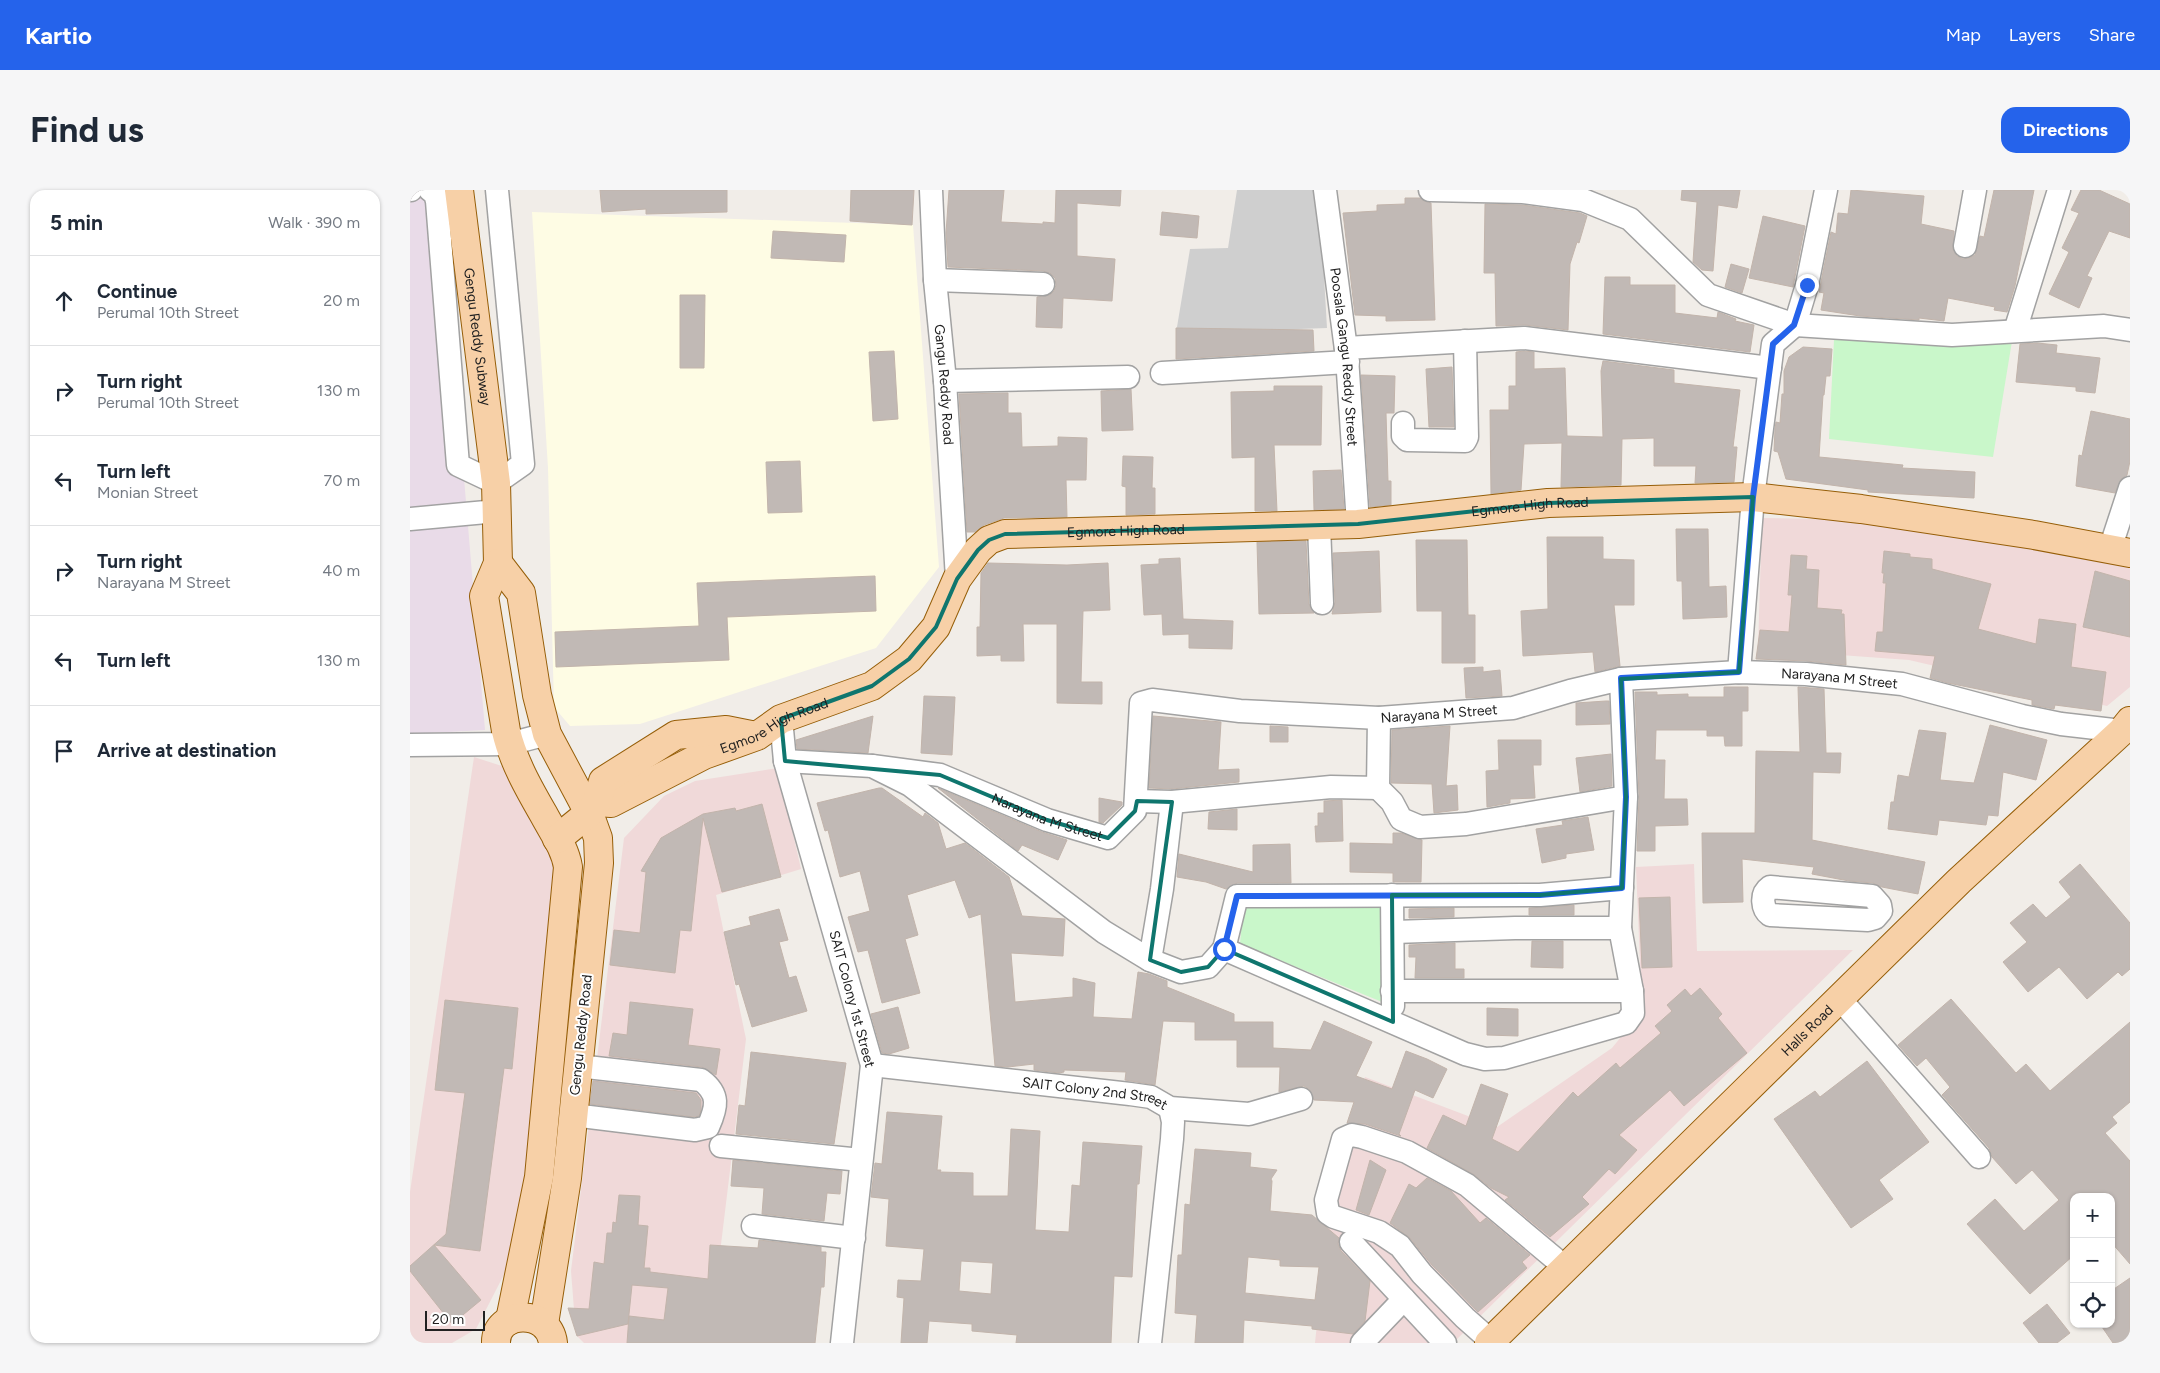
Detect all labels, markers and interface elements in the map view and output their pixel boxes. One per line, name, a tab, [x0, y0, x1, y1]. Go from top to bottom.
text: Kartio	[25, 21, 92, 50]
text: Map	[1946, 24, 1981, 46]
text: Layers	[2009, 24, 2061, 46]
text: Share	[2089, 24, 2135, 46]
button: Directions	[2001, 107, 2130, 153]
text: Find us	[30, 109, 144, 151]
text: 5 min	[50, 210, 103, 235]
text: Walk · 390 m	[268, 213, 360, 232]
street label: Poosala Gangu Reddy Street	[1327, 266, 1361, 447]
street label: Gengu Reddy Subway	[460, 267, 495, 407]
route end	[1796, 274, 1819, 297]
text: Continue	[97, 280, 177, 303]
icon: ahead	[50, 287, 78, 315]
text: 20 m	[323, 291, 360, 310]
text: Perumal 10th Street	[97, 303, 239, 322]
street label: Gangu Reddy Road	[931, 323, 957, 445]
text: Turn right	[97, 370, 183, 393]
icon: right	[50, 377, 78, 405]
text: 130 m	[317, 381, 360, 400]
text: Perumal 10th Street	[97, 393, 239, 412]
text: Turn left	[97, 460, 171, 483]
icon: left	[50, 467, 78, 495]
text: 70 m	[324, 471, 360, 490]
text: Monian Street	[97, 483, 198, 502]
street label: Egmore High Road	[1470, 493, 1589, 520]
street label: Egmore High Road	[1067, 520, 1185, 541]
text: Turn right	[97, 550, 183, 573]
icon: right	[50, 557, 78, 585]
text: 40 m	[322, 561, 360, 580]
text: Narayana M Street	[97, 573, 231, 592]
icon: left	[50, 647, 78, 675]
text: Turn left	[97, 649, 171, 672]
text: 130 m	[317, 651, 360, 670]
street label: Narayana M Street	[1781, 665, 1899, 692]
street label: Egmore High Road	[717, 694, 830, 757]
street label: Narayana M Street	[1380, 701, 1498, 726]
icon: arrive	[50, 737, 78, 765]
text: Arrive at destination	[97, 739, 276, 762]
street label: Narayana M Street	[989, 789, 1105, 845]
street label: SAIT Colony 1st Street	[826, 929, 878, 1069]
route start	[1213, 938, 1236, 961]
street label: Gengu Reddy Road	[566, 974, 596, 1096]
street label: Halls Road	[1778, 1001, 1837, 1060]
street label: SAIT Colony 2nd Street	[1021, 1073, 1171, 1113]
map controls	[2070, 1193, 2115, 1328]
button: +	[2070, 1193, 2115, 1238]
button: −	[2070, 1238, 2115, 1283]
button: locate	[2070, 1283, 2115, 1328]
scale bar	[425, 1308, 485, 1331]
text: 20 m	[432, 1311, 464, 1328]

